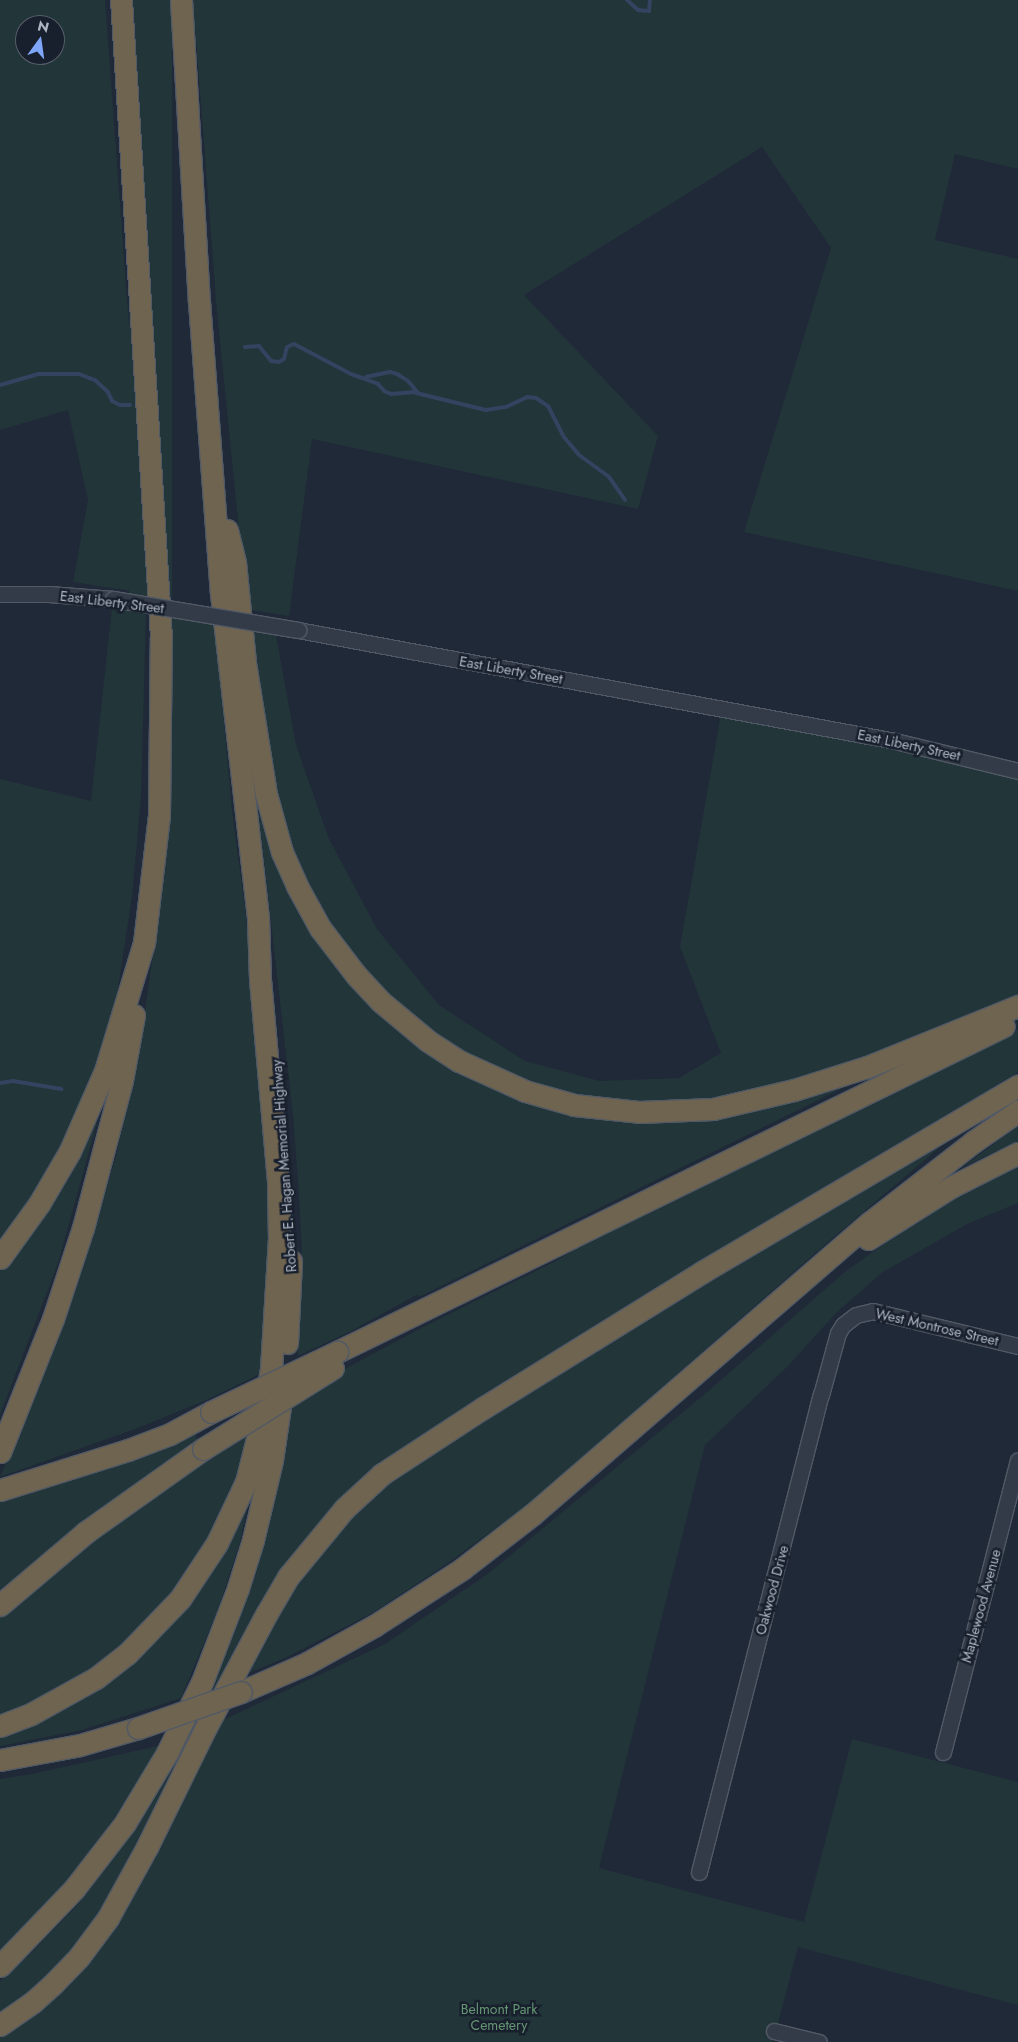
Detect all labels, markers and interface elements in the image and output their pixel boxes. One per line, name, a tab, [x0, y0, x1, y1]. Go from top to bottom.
north arrow	[15, 15, 65, 65]
text: N	[36, 15, 51, 37]
street label: East Liberty Street	[59, 587, 165, 617]
street label: East Liberty Street	[458, 653, 564, 687]
street label: East Liberty Street	[856, 726, 962, 764]
street label: Robert E. Hagan Memorial Highway	[268, 1059, 300, 1273]
street label: West Montrose Street	[874, 1305, 1000, 1349]
street label: Oakwood Drive	[752, 1543, 792, 1637]
street label: Maplewood Avenue	[958, 1547, 1004, 1665]
park label: Belmont Park Cemetery	[461, 2001, 537, 2034]

